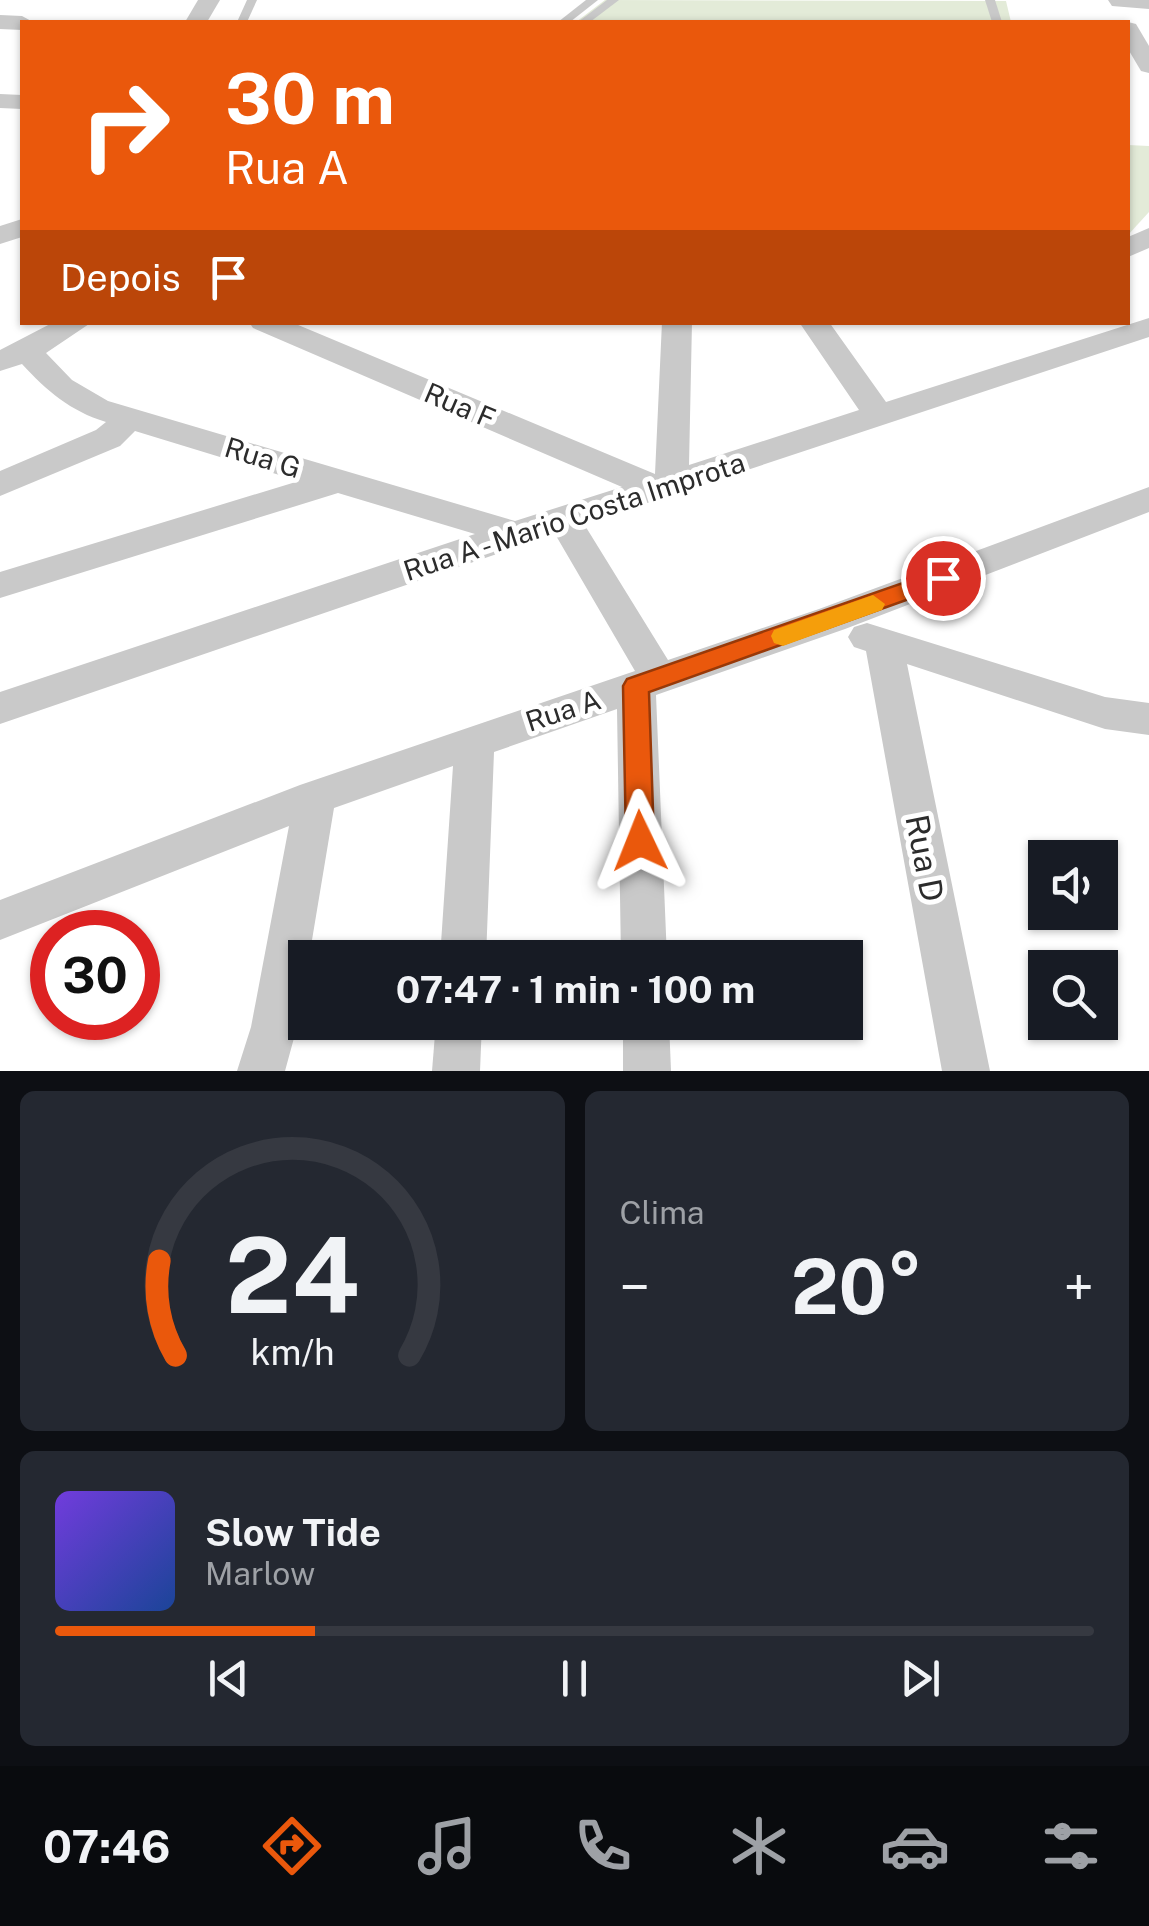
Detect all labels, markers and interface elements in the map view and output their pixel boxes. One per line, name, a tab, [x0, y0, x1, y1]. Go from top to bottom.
text: 30 m	[225, 57, 395, 140]
icon: right	[60, 60, 190, 190]
text: Rua A	[225, 141, 349, 194]
icon: arrive	[201, 250, 256, 305]
text: Depois	[60, 255, 181, 300]
street label: Rua F	[420, 375, 500, 435]
street label: Rua G	[221, 430, 305, 484]
street label: Rua A - Mario Costa Improta	[399, 445, 749, 587]
pin	[901, 536, 986, 621]
icon: arrive	[916, 551, 971, 606]
street label: Rua A	[521, 682, 605, 738]
position arrow	[588, 789, 692, 893]
street label: Rua D	[898, 811, 952, 905]
map controls	[1028, 840, 1118, 1040]
button: sound	[1028, 840, 1118, 930]
speed limit sign: 30	[30, 910, 160, 1040]
button: search	[1028, 950, 1118, 1040]
text: 07:47 · 1 min · 100 m	[396, 967, 755, 1012]
text: Clima	[620, 1194, 705, 1231]
text: 24	[225, 1214, 359, 1336]
text: 20°	[791, 1243, 923, 1331]
text: −	[620, 1255, 650, 1319]
text: +	[1063, 1255, 1094, 1319]
text: km/h	[250, 1331, 334, 1373]
text: Slow Tide	[205, 1510, 381, 1555]
text: Marlow	[205, 1555, 315, 1592]
icon: previous	[201, 1651, 256, 1706]
icon: pause	[547, 1651, 602, 1706]
icon: next	[893, 1651, 948, 1706]
icon: directions	[257, 1811, 327, 1881]
icon: music	[412, 1811, 482, 1881]
icon: phone	[568, 1811, 638, 1881]
icon: climate	[724, 1811, 794, 1881]
icon: car	[880, 1811, 950, 1881]
icon: filters	[1036, 1811, 1106, 1881]
text: 07:46	[43, 1820, 171, 1873]

